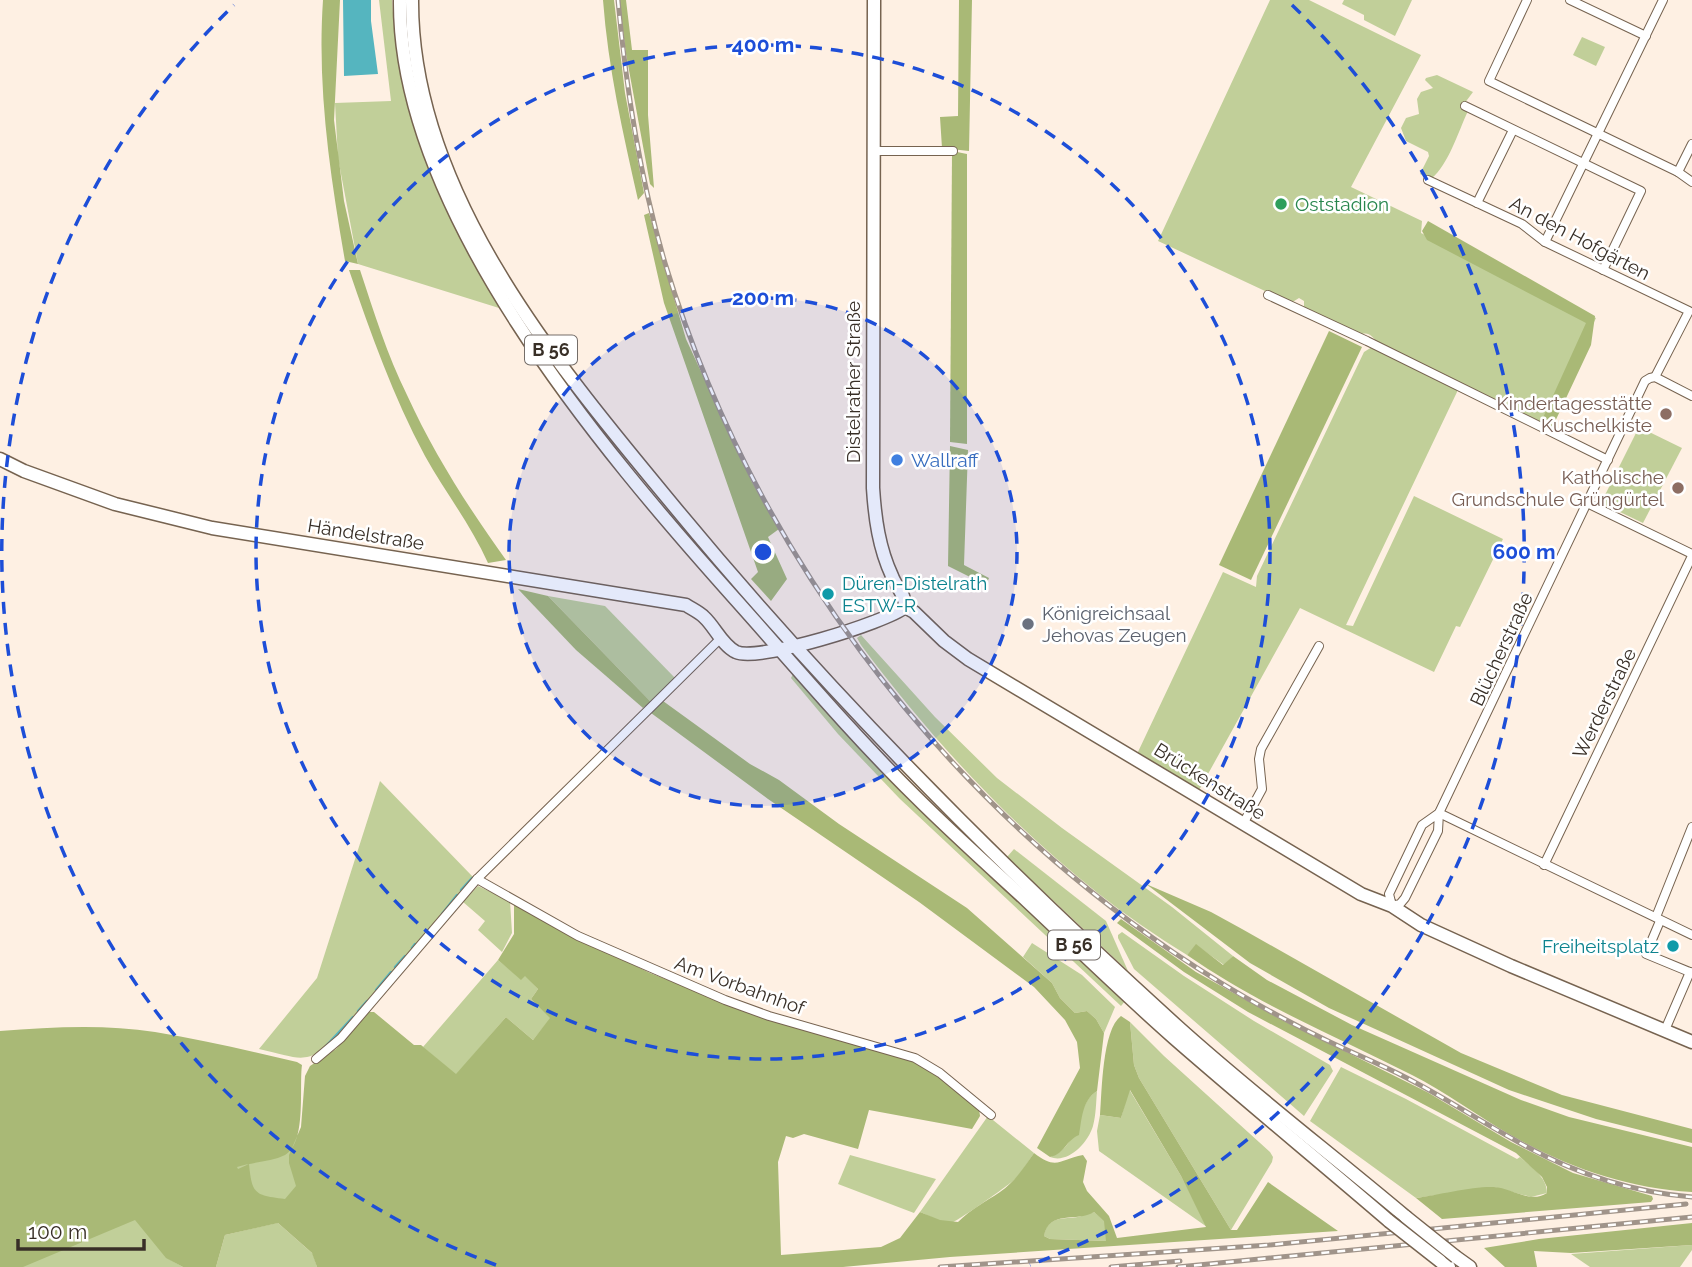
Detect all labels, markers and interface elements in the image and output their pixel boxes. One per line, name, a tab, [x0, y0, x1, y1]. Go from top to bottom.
text: 400 m	[732, 32, 794, 57]
street label: An den Hofgärten	[1506, 192, 1654, 284]
place label: Oststadion	[1295, 193, 1389, 215]
marker: Oststadion	[1273, 196, 1289, 212]
text: 200 m	[732, 285, 794, 310]
street label: Distelrather Straße	[842, 301, 864, 463]
road number: B 56	[525, 336, 577, 364]
place label: Kindertagesstätte Kuschelkiste	[1497, 392, 1652, 436]
marker: Kindertagesstätte Kuschelkiste	[1658, 406, 1674, 422]
place label: Wallraff	[911, 449, 979, 471]
marker: Wallraff	[889, 452, 905, 468]
place label: Katholische Grundschule Grüngürtel	[1452, 466, 1665, 510]
marker: Katholische Grundschule Grüngürtel	[1670, 480, 1686, 496]
street label: Händelstraße	[306, 514, 426, 554]
text: 600 m	[1492, 539, 1556, 564]
centre of rings	[751, 540, 775, 564]
place label: Düren-Distelrath ESTW-R	[842, 572, 987, 616]
marker: Düren-Distelrath ESTW-R	[820, 586, 836, 602]
street label: Blücherstraße	[1465, 589, 1537, 709]
place label: Königreichsaal Jehovas Zeugen	[1042, 602, 1186, 646]
marker: Königreichsaal Jehovas Zeugen	[1020, 616, 1036, 632]
street label: Werderstraße	[1568, 644, 1640, 762]
street label: Brückenstraße	[1150, 738, 1270, 824]
road number: B 56	[1048, 930, 1100, 960]
place label: Freiheitsplatz	[1542, 935, 1659, 957]
marker: Freiheitsplatz	[1665, 938, 1681, 954]
street label: Am Vorbahnhof	[672, 951, 809, 1019]
scale bar	[18, 1208, 144, 1252]
text: 100 m	[28, 1219, 87, 1244]

